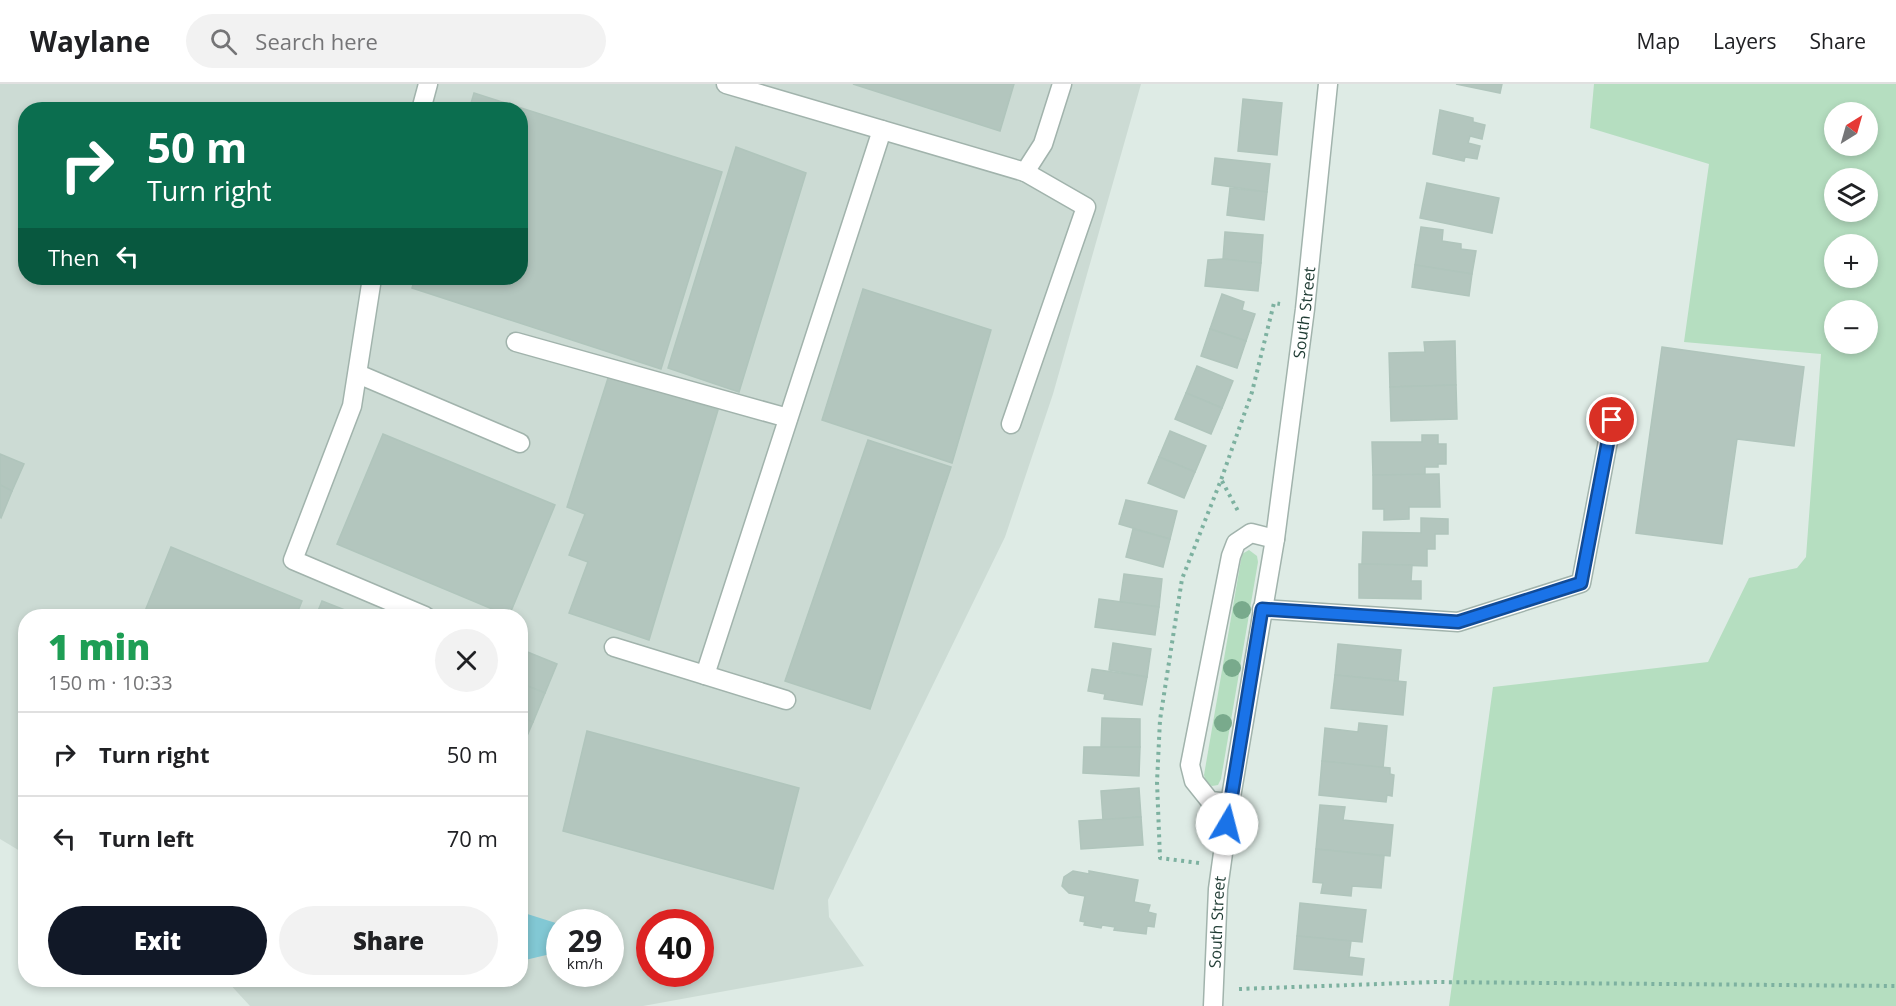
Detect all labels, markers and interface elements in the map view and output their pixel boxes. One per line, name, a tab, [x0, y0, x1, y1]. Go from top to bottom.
search box	[186, 14, 606, 68]
text: Waylane	[30, 22, 150, 60]
icon: search	[207, 25, 240, 58]
text: Search here	[255, 26, 378, 56]
text: Map	[1637, 27, 1680, 55]
text: Layers	[1713, 27, 1777, 55]
text: Share	[1810, 27, 1866, 55]
north arrow	[1824, 102, 1878, 156]
map controls	[1824, 102, 1878, 354]
text: 50 m	[147, 118, 247, 175]
icon: right	[48, 126, 126, 204]
button: layers	[1824, 168, 1878, 222]
text: Turn right	[147, 172, 272, 209]
button: +	[1824, 234, 1878, 288]
icon: left	[111, 240, 144, 273]
text: Then	[48, 242, 99, 272]
street label: South Street	[1288, 265, 1320, 360]
button: −	[1824, 300, 1878, 354]
pin	[1586, 394, 1637, 445]
icon: arrive	[1595, 403, 1628, 436]
text: 1 min	[48, 622, 150, 671]
button: close	[435, 629, 498, 692]
text: 150 m · 10:33	[48, 669, 173, 696]
icon: right	[48, 738, 81, 771]
text: Turn right	[99, 739, 210, 769]
text: 50 m	[447, 739, 498, 769]
position arrow	[1195, 792, 1259, 856]
icon: left	[48, 822, 81, 855]
text: Turn left	[99, 823, 194, 853]
text: 70 m	[447, 823, 498, 853]
street label: South Street	[1204, 874, 1231, 969]
button: Exit	[48, 906, 267, 975]
button: Share	[279, 906, 498, 975]
speed limit sign: 40	[636, 909, 714, 987]
text: 29	[568, 920, 602, 961]
text: km/h	[567, 953, 603, 973]

